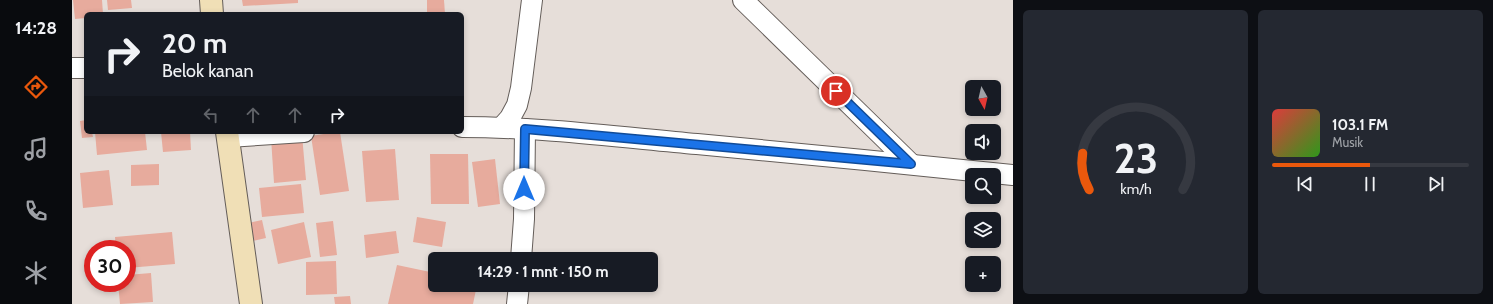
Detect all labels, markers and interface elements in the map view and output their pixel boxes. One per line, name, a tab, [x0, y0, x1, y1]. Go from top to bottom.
text: 14:28	[15, 17, 57, 39]
text: 20 m	[162, 26, 227, 60]
icon: right	[96, 28, 148, 80]
text: Belok kanan	[162, 60, 254, 82]
icon: directions	[22, 73, 50, 101]
pin	[819, 74, 853, 108]
icon: arrive	[825, 80, 847, 102]
north arrow	[965, 80, 1001, 116]
map controls	[965, 80, 1001, 292]
icon: left	[200, 104, 222, 126]
icon: ahead	[242, 104, 264, 126]
icon: ahead	[284, 104, 306, 126]
icon: right	[326, 104, 348, 126]
text: 103.1 FM	[1332, 116, 1388, 134]
button: sound	[965, 124, 1001, 160]
text: 23	[1113, 133, 1158, 183]
text: Musik	[1332, 134, 1363, 150]
icon: music	[22, 135, 50, 163]
position arrow	[503, 168, 545, 210]
button: search	[965, 168, 1001, 204]
icon: previous	[1294, 173, 1316, 195]
icon: pause	[1359, 173, 1381, 195]
icon: next	[1425, 173, 1447, 195]
text: km/h	[1120, 180, 1151, 198]
icon: phone	[22, 197, 50, 225]
button: layers	[965, 212, 1001, 248]
speed limit sign: 30	[84, 240, 136, 292]
button: +	[965, 256, 1001, 292]
icon: climate	[22, 259, 50, 287]
text: 14:29 · 1 mnt · 150 m	[478, 263, 608, 281]

